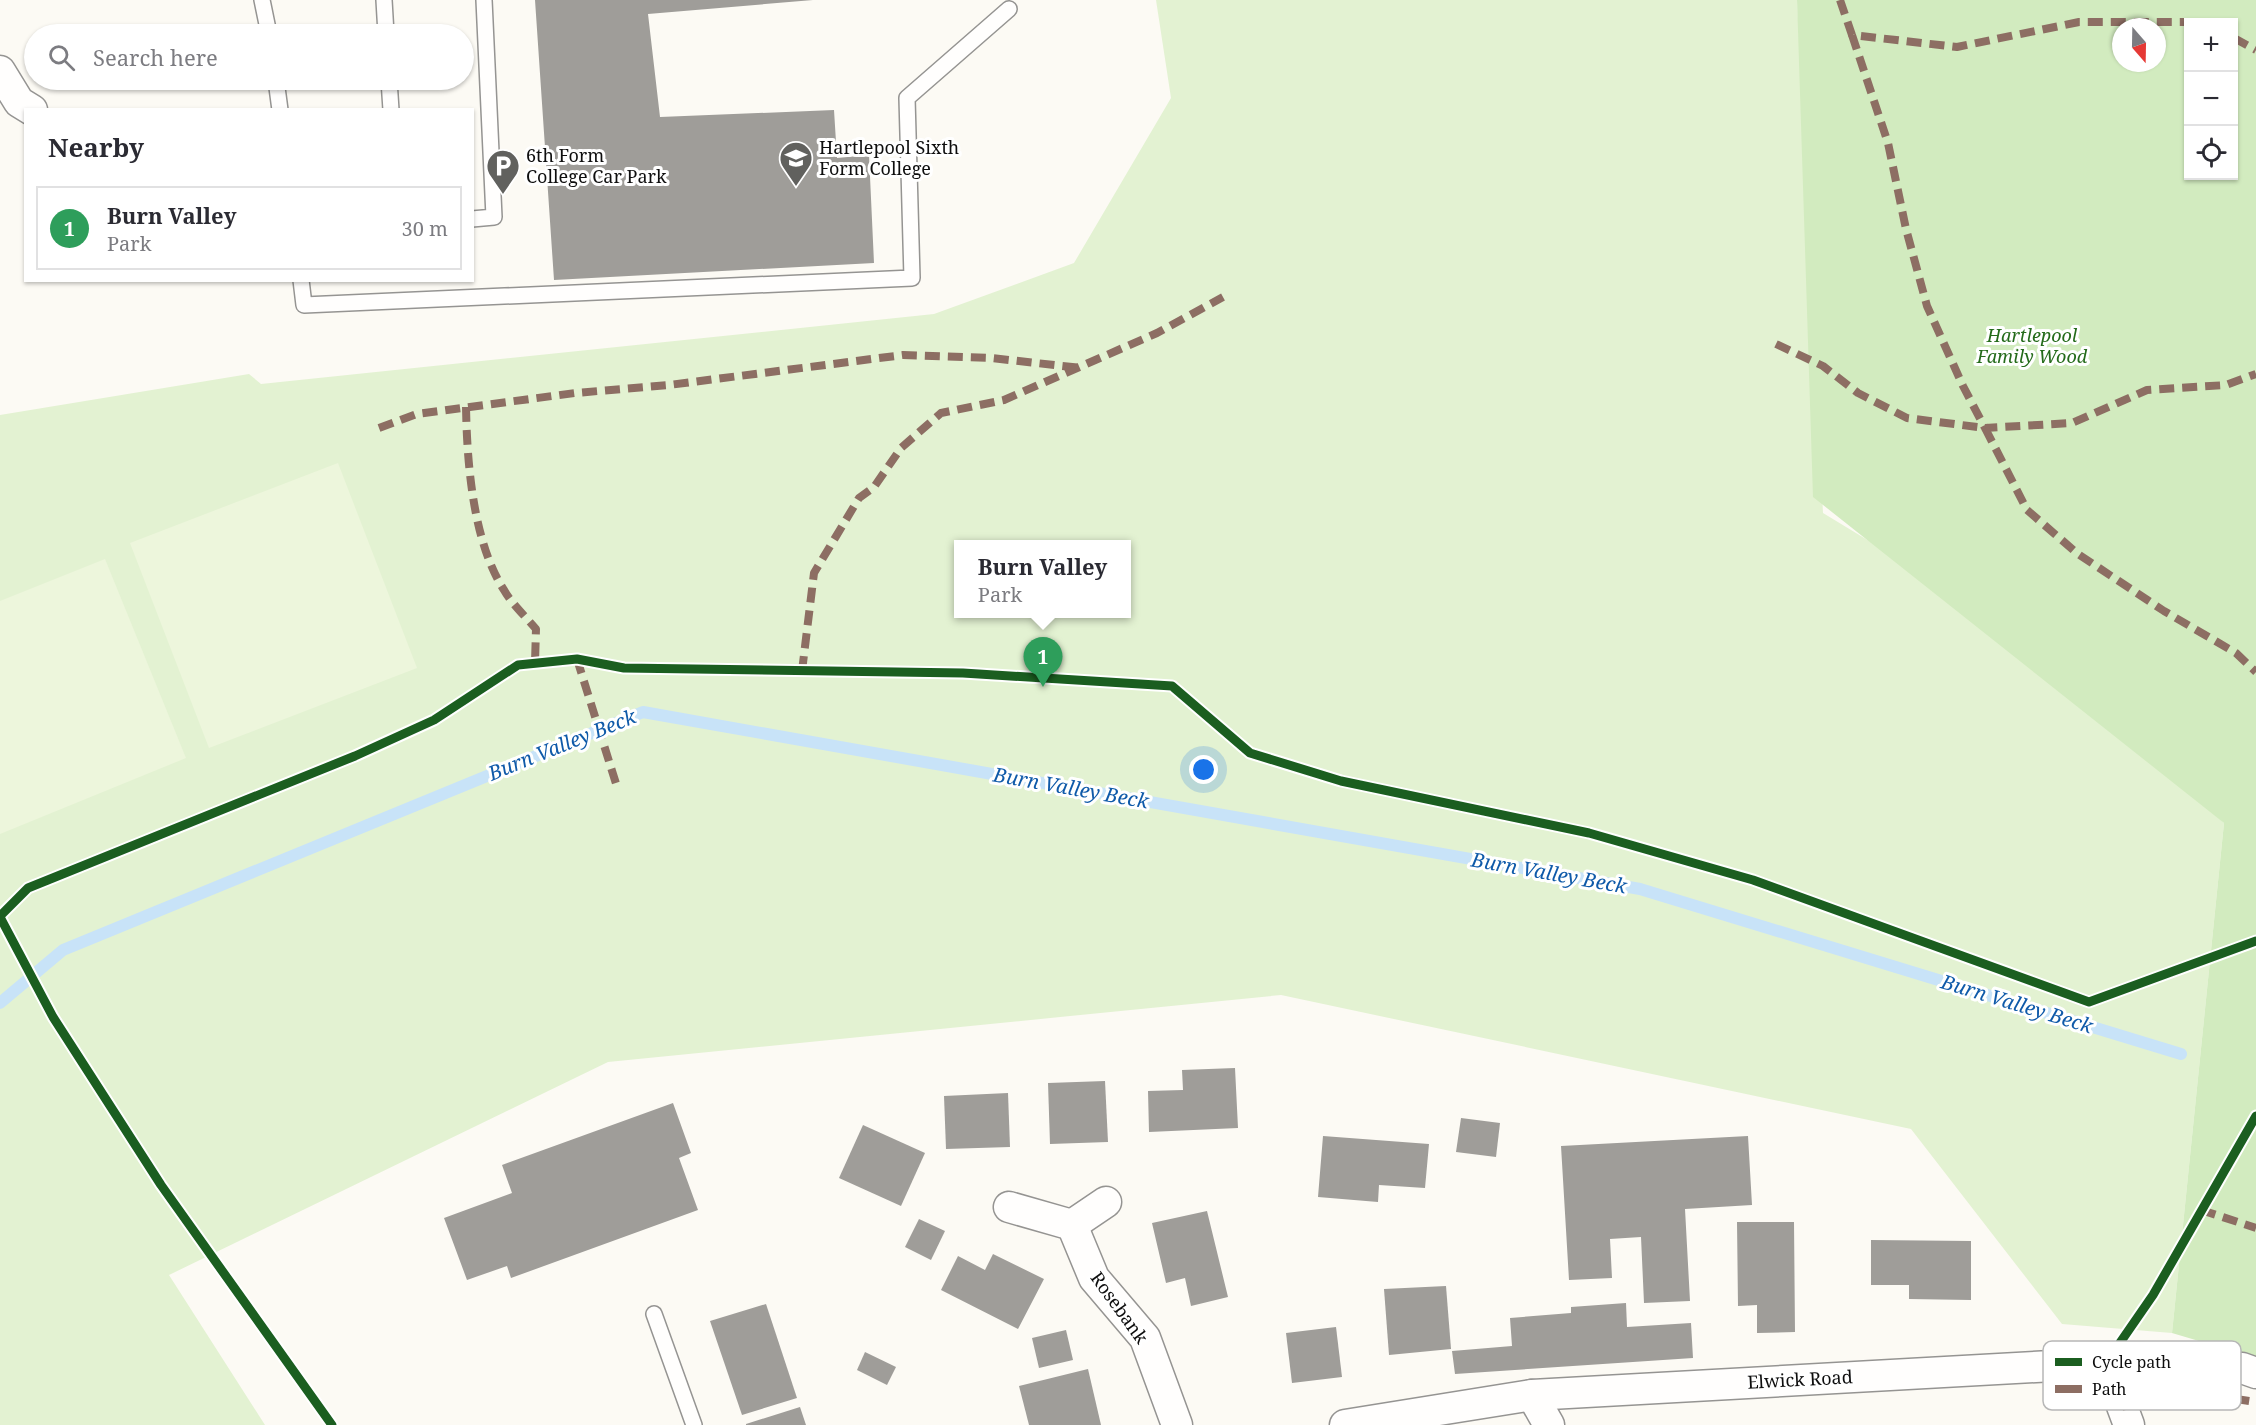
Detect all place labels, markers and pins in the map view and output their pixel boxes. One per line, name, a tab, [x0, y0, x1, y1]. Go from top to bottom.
place label: Hartlepool Sixth Form College	[819, 135, 959, 180]
school or university icon: Hartlepool Sixth Form College	[778, 140, 814, 187]
place label: 6th Form College Car Park	[526, 143, 667, 188]
parking icon: 6th Form College Car Park	[485, 148, 521, 195]
pin: 1	[1024, 638, 1062, 687]

